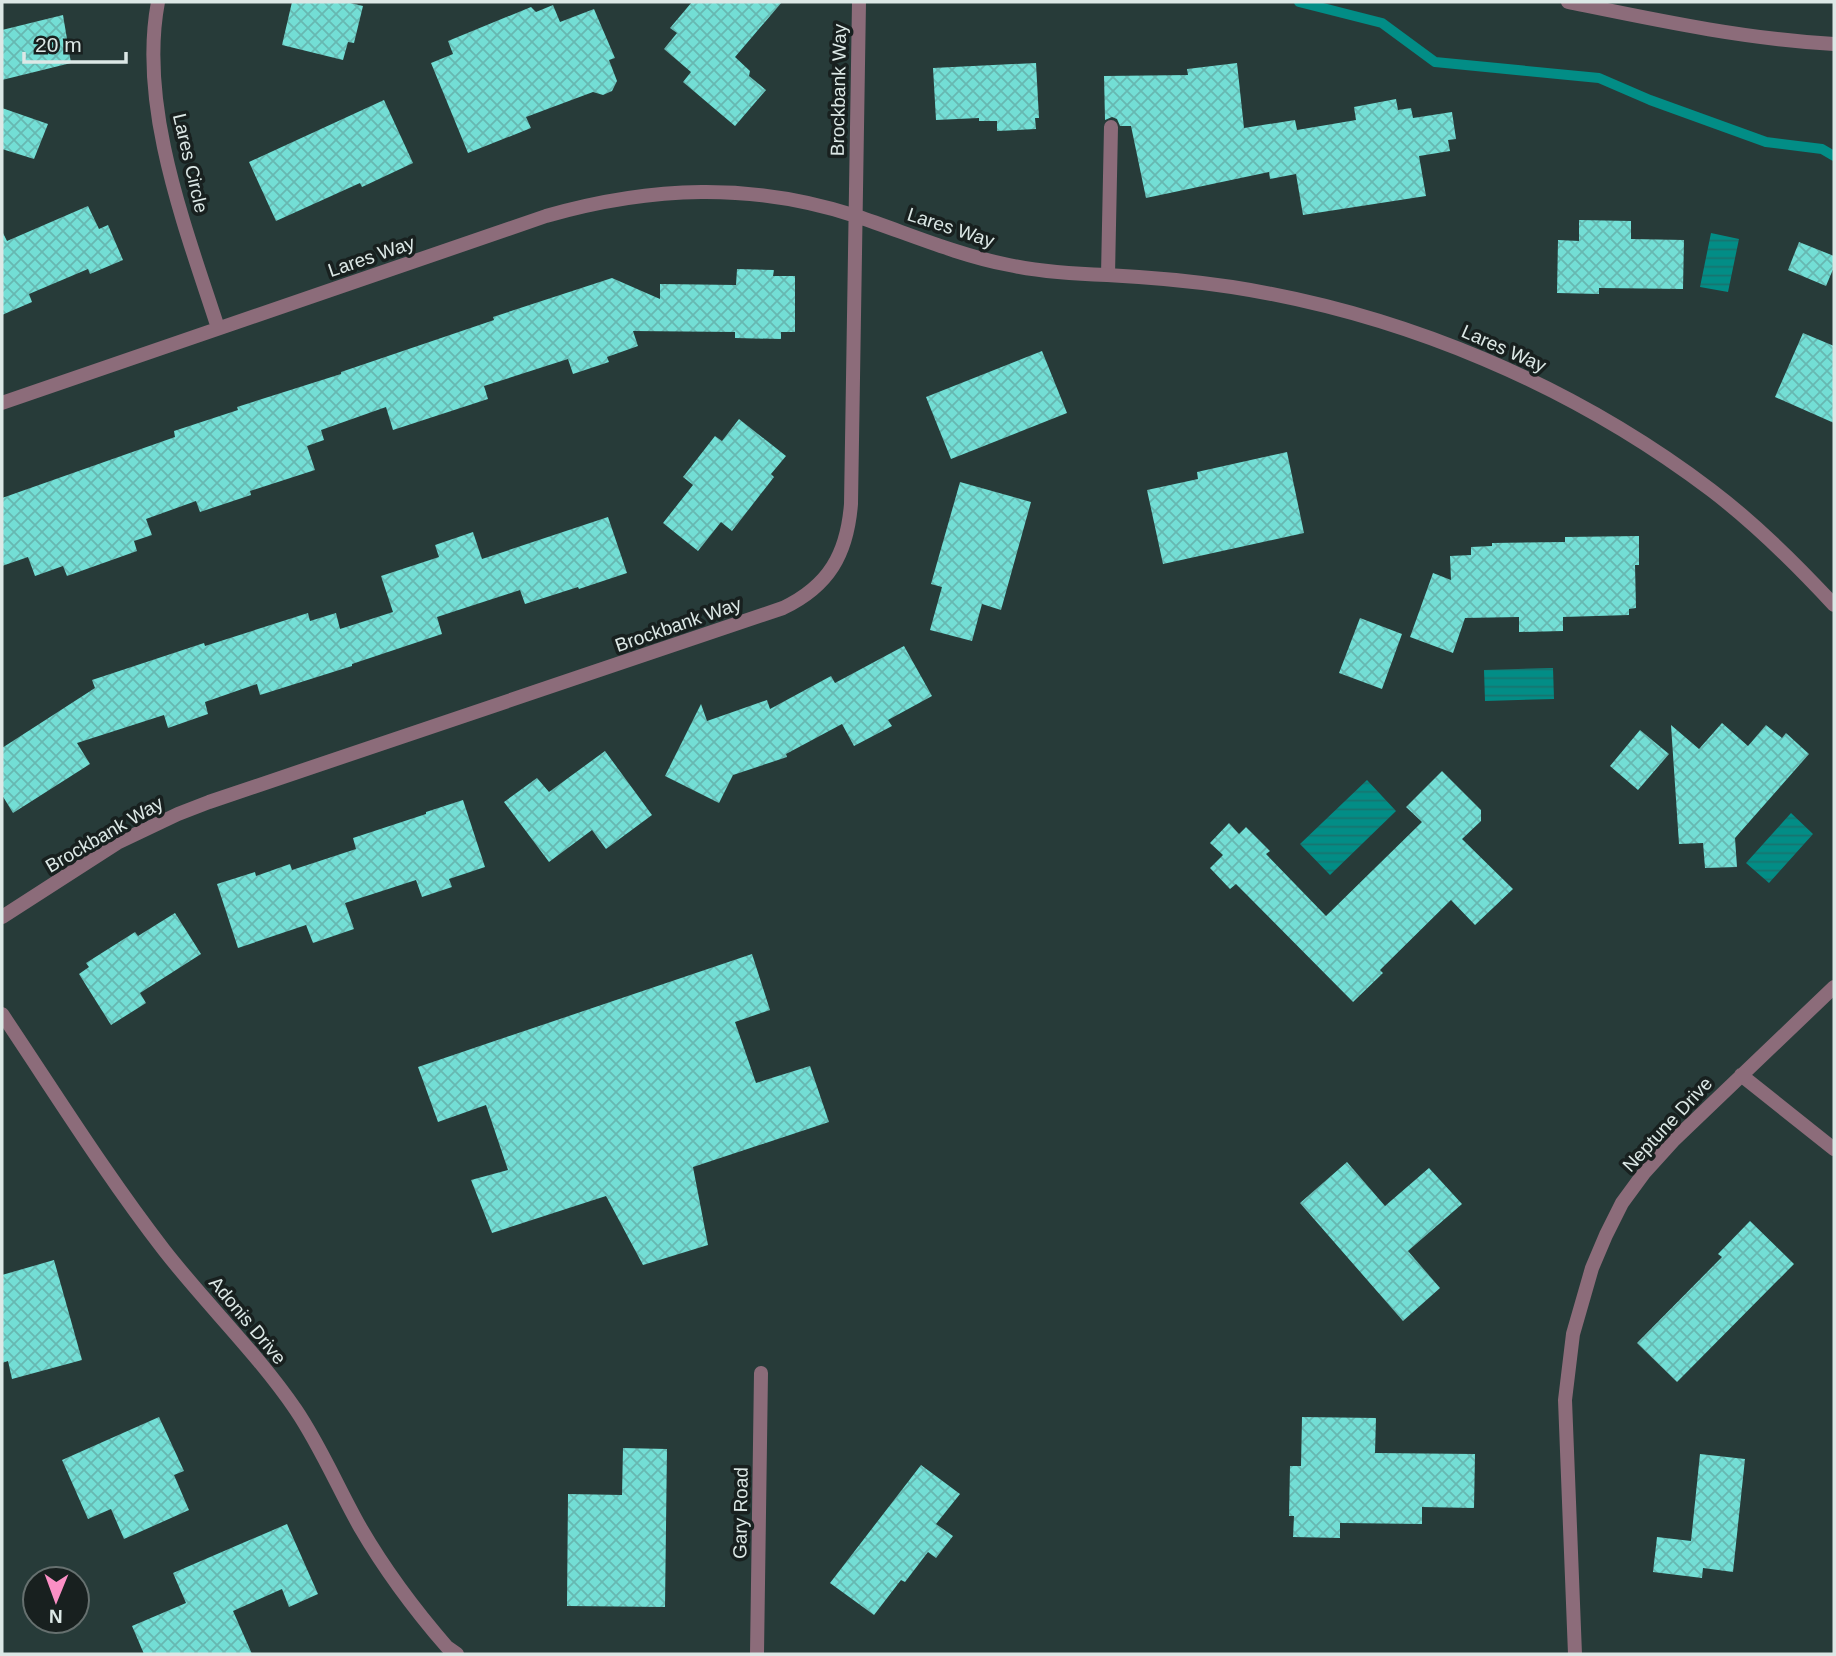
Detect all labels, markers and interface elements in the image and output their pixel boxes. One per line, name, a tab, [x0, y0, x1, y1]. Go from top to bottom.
scale bar	[24, 21, 126, 65]
street label: Brockbank Way	[827, 23, 850, 156]
text: 20 m	[35, 33, 82, 56]
street label: Lares Circle	[169, 111, 212, 215]
street label: Lares Way	[905, 204, 997, 252]
street label: Lares Way	[325, 232, 418, 281]
street label: Lares Way	[1458, 321, 1550, 377]
street label: Brockbank Way	[612, 593, 745, 656]
street label: Brockbank Way	[42, 792, 167, 877]
street label: Neptune Drive	[1618, 1073, 1716, 1176]
street label: Adonis Drive	[205, 1272, 290, 1368]
street label: Gary Road	[729, 1467, 752, 1559]
north arrow	[21, 1565, 91, 1635]
text: N	[49, 1606, 63, 1627]

